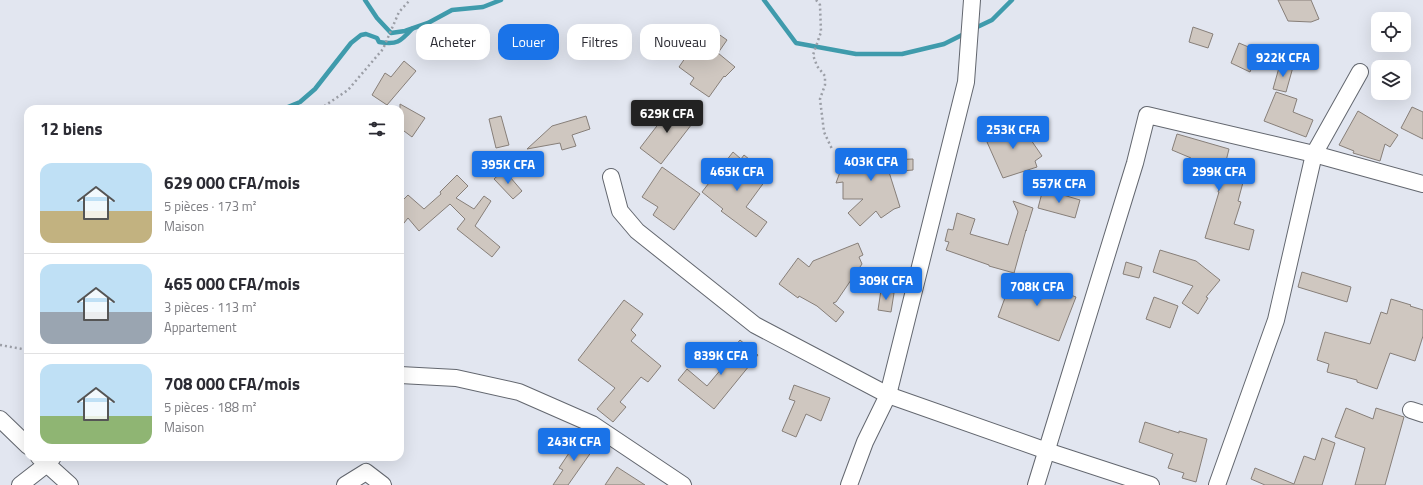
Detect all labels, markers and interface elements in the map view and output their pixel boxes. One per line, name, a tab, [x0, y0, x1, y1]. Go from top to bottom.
map controls	[1371, 12, 1411, 100]
button: locate	[1371, 12, 1411, 52]
chip: Acheter	[416, 24, 490, 60]
chip: Louer	[498, 24, 559, 60]
chip: Filtres	[567, 24, 632, 60]
chip: Nouveau	[640, 24, 720, 60]
pin: 922K CFA	[1242, 44, 1324, 78]
text: 922K CFA	[1256, 47, 1310, 67]
button: layers	[1371, 60, 1411, 100]
pin: 629K CFA	[626, 100, 708, 134]
text: 629K CFA	[640, 103, 694, 123]
text: 12 biens	[40, 116, 103, 142]
pin: 253K CFA	[972, 116, 1054, 150]
icon: filters	[366, 118, 388, 140]
text: 253K CFA	[986, 119, 1040, 139]
pin: 403K CFA	[830, 148, 912, 182]
pin: 395K CFA	[467, 151, 549, 185]
text: 403K CFA	[844, 151, 898, 171]
text: 395K CFA	[481, 154, 535, 174]
pin: 465K CFA	[696, 158, 778, 192]
pin: 299K CFA	[1178, 158, 1260, 192]
text: 465K CFA	[710, 161, 764, 181]
text: 299K CFA	[1192, 161, 1246, 181]
text: 629 000 CFA/mois	[164, 170, 300, 196]
pin: 557K CFA	[1018, 170, 1100, 204]
text: 557K CFA	[1032, 173, 1086, 193]
icon: home	[72, 179, 120, 227]
text: 5 pièces · 173 m²	[164, 196, 256, 216]
text: Maison	[164, 216, 204, 236]
pin: 309K CFA	[845, 267, 927, 301]
text: 309K CFA	[859, 270, 913, 290]
text: 465 000 CFA/mois	[164, 271, 300, 297]
pin: 708K CFA	[996, 273, 1078, 307]
text: 708K CFA	[1010, 276, 1064, 296]
icon: home	[72, 280, 120, 328]
text: 3 pièces · 113 m²	[164, 297, 256, 317]
text: Appartement	[164, 317, 237, 337]
pin: 839K CFA	[680, 342, 762, 376]
text: 839K CFA	[694, 345, 748, 365]
text: 708 000 CFA/mois	[164, 371, 300, 397]
icon: home	[72, 380, 120, 428]
text: 5 pièces · 188 m²	[164, 397, 256, 417]
text: Maison	[164, 417, 204, 437]
pin: 243K CFA	[533, 428, 615, 462]
text: 243K CFA	[547, 431, 601, 451]

